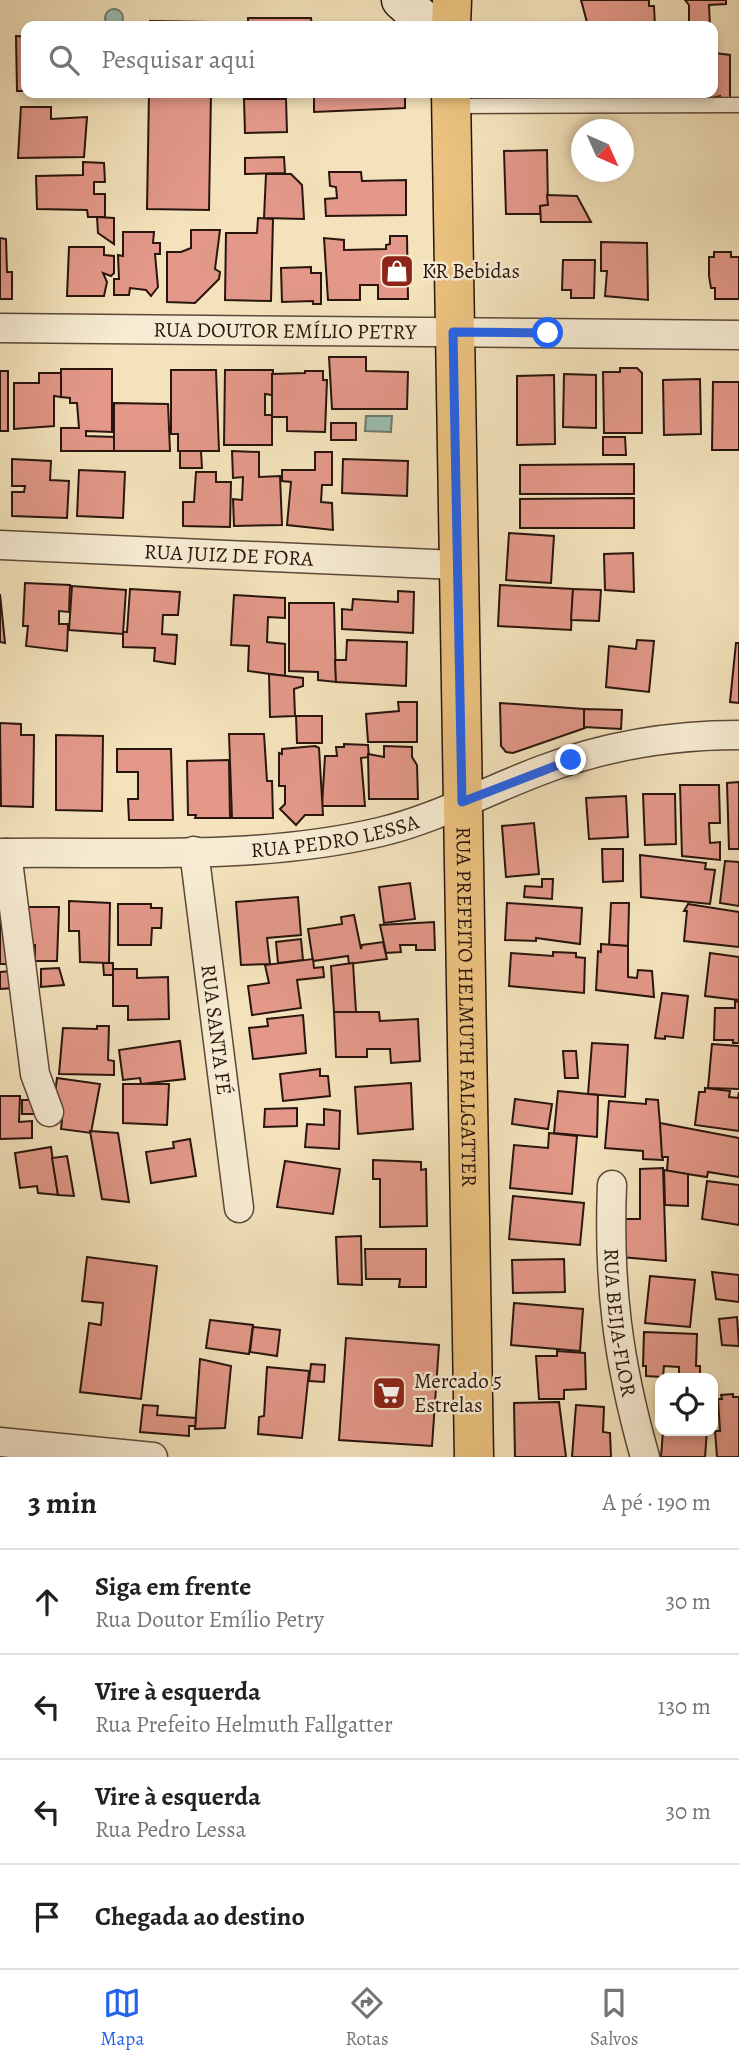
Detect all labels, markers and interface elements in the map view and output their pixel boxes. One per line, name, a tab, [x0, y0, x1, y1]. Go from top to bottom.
search box	[21, 21, 718, 98]
icon: search	[45, 41, 83, 79]
text: Pesquisar aqui	[101, 42, 256, 77]
north arrow	[571, 119, 634, 182]
shop icon: KR Bebidas	[378, 252, 416, 290]
place label: KR Bebidas	[422, 257, 520, 285]
street label: RUA DOUTOR EMÍLIO PETRY	[153, 315, 417, 346]
route start	[532, 317, 563, 348]
street label: RUA JUIZ DE FORA	[144, 537, 315, 573]
route end	[555, 744, 586, 775]
street label: RUA PEDRO LESSA	[250, 807, 423, 864]
street label: RUA PREFEITO HELMUTH FALLGATTER	[449, 826, 483, 1187]
street label: RUA SANTA FÉ	[194, 963, 239, 1097]
street label: RUA BEIJA-FLOR	[597, 1248, 643, 1399]
place label: Mercado 5 Estrelas	[414, 1367, 502, 1419]
map controls	[655, 1373, 718, 1436]
button: locate	[655, 1373, 718, 1436]
supermarket icon: Mercado 5 Estrelas	[370, 1374, 408, 1412]
text: 3 min	[28, 1483, 97, 1523]
text: A pé · 190 m	[603, 1487, 711, 1518]
text: Siga em frente	[95, 1569, 251, 1604]
icon: ahead	[28, 1583, 66, 1621]
text: 30 m	[665, 1586, 711, 1617]
text: Rua Doutor Emílio Petry	[95, 1604, 324, 1635]
text: Vire à esquerda	[95, 1674, 261, 1709]
icon: left	[28, 1688, 66, 1726]
text: 130 m	[658, 1691, 711, 1722]
text: Rua Prefeito Helmuth Fallgatter	[95, 1709, 393, 1740]
text: Vire à esquerda	[95, 1779, 261, 1814]
icon: left	[28, 1793, 66, 1831]
text: 30 m	[665, 1796, 711, 1827]
text: Rua Pedro Lessa	[95, 1814, 246, 1845]
icon: arrive	[28, 1898, 66, 1936]
text: Chegada ao destino	[95, 1899, 305, 1934]
tab: Mapa	[101, 1984, 144, 2052]
tab: Rotas	[345, 1984, 389, 2052]
tab: Salvos	[590, 1984, 638, 2052]

